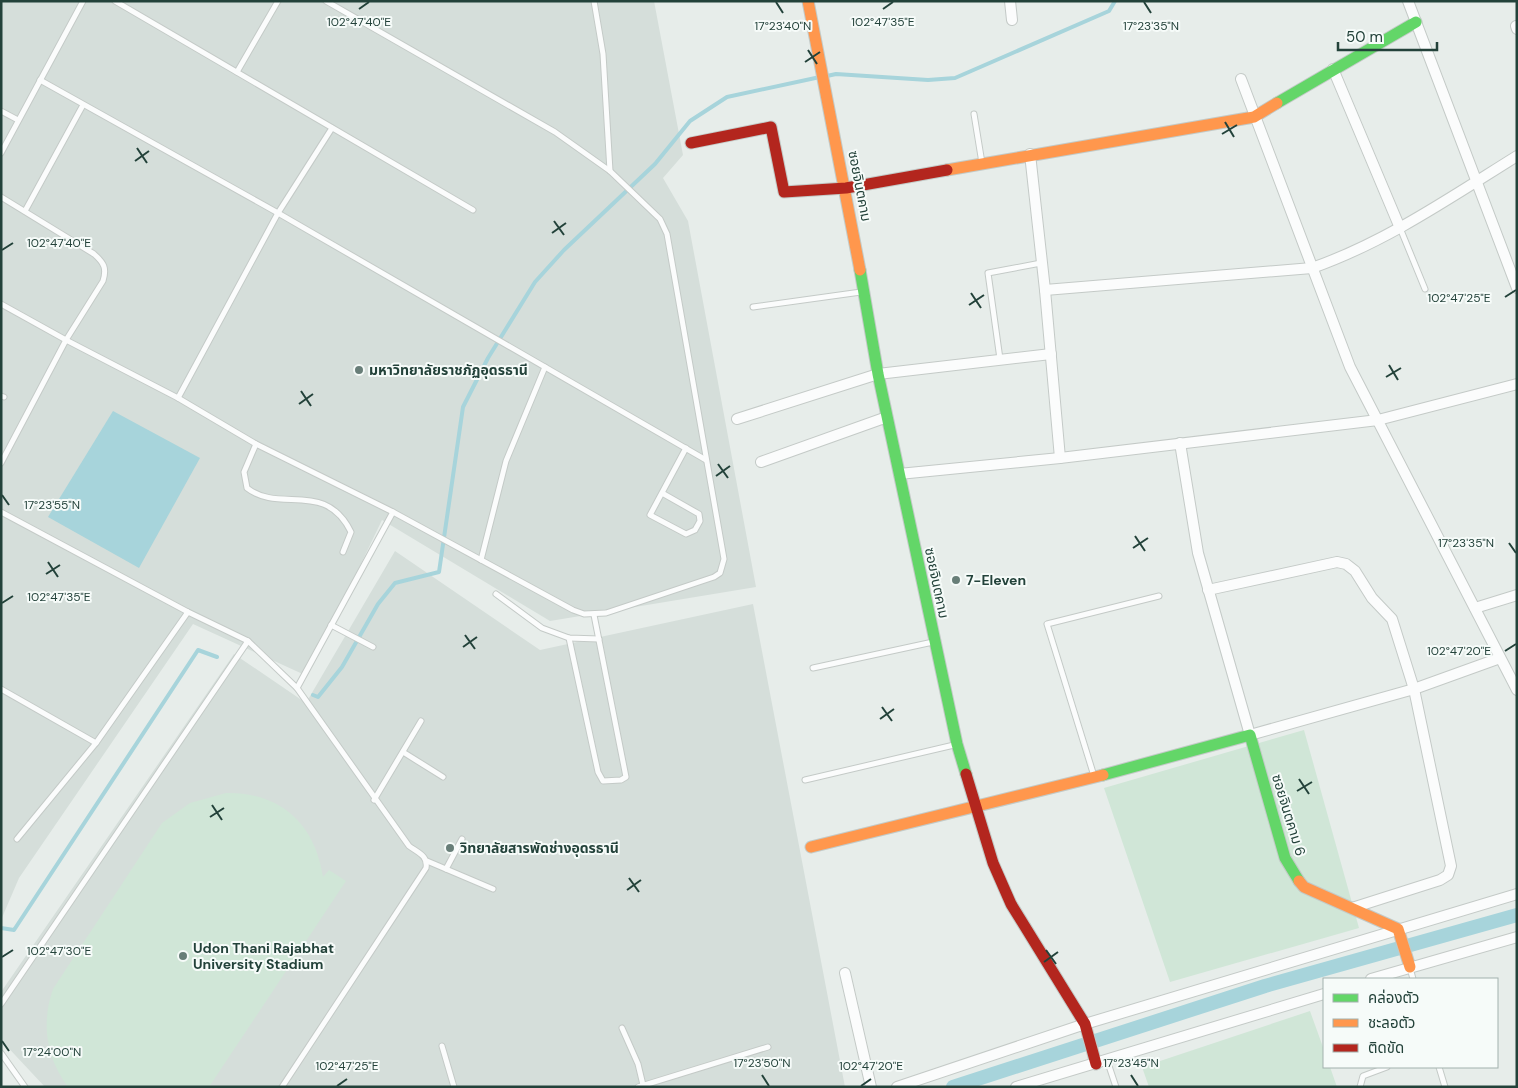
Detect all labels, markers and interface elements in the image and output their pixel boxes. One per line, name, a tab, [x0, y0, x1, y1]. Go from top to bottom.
text: 102°47'40"E	[327, 14, 391, 30]
text: 102°47'35"E	[851, 14, 915, 30]
text: 17°23'40"N	[755, 18, 811, 34]
text: 17°23'35"N	[1123, 18, 1179, 34]
scale bar	[1338, 20, 1437, 52]
text: 50 m	[1346, 27, 1383, 47]
street label: ซอยจินตคาม	[844, 149, 876, 223]
text: 102°47'40"E	[27, 235, 91, 251]
text: 102°47'25"E	[1427, 290, 1491, 306]
place label: มหาวิทยาลัยราชภัฏอุดรธานี	[369, 361, 528, 379]
marker: มหาวิทยาลัยราชภัฏอุดรธานี	[353, 364, 365, 376]
text: 17°23'55"N	[24, 497, 80, 513]
text: 17°23'35"N	[1438, 535, 1494, 551]
street label: ซอยจินตคาม	[921, 546, 953, 620]
place label: 7-Eleven	[966, 571, 1026, 589]
marker: 7-Eleven	[950, 574, 962, 586]
text: 102°47'35"E	[27, 589, 91, 605]
text: 102°47'20"E	[1427, 643, 1491, 659]
street label: ซอยจินตคาม 6	[1268, 772, 1310, 858]
place label: วิทยาลัยสารพัดช่างอุดรธานี	[460, 839, 619, 857]
marker: วิทยาลัยสารพัดช่างอุดรธานี	[444, 842, 456, 854]
place label: Udon Thani Rajabhat University Stadium	[193, 939, 334, 973]
text: 102°47'30"E	[27, 943, 91, 959]
marker: Udon Thani Rajabhat University Stadium	[177, 950, 189, 962]
legend	[1323, 978, 1498, 1068]
text: คล่องตัว	[1368, 988, 1419, 1008]
text: ชะลอตัว	[1368, 1013, 1415, 1033]
text: ติดขัด	[1368, 1038, 1404, 1058]
text: 17°24'00"N	[23, 1044, 81, 1060]
text: 17°23'50"N	[733, 1055, 791, 1071]
text: 17°23'45"N	[1103, 1055, 1159, 1071]
text: 102°47'25"E	[315, 1058, 379, 1074]
text: 102°47'20"E	[839, 1058, 903, 1074]

